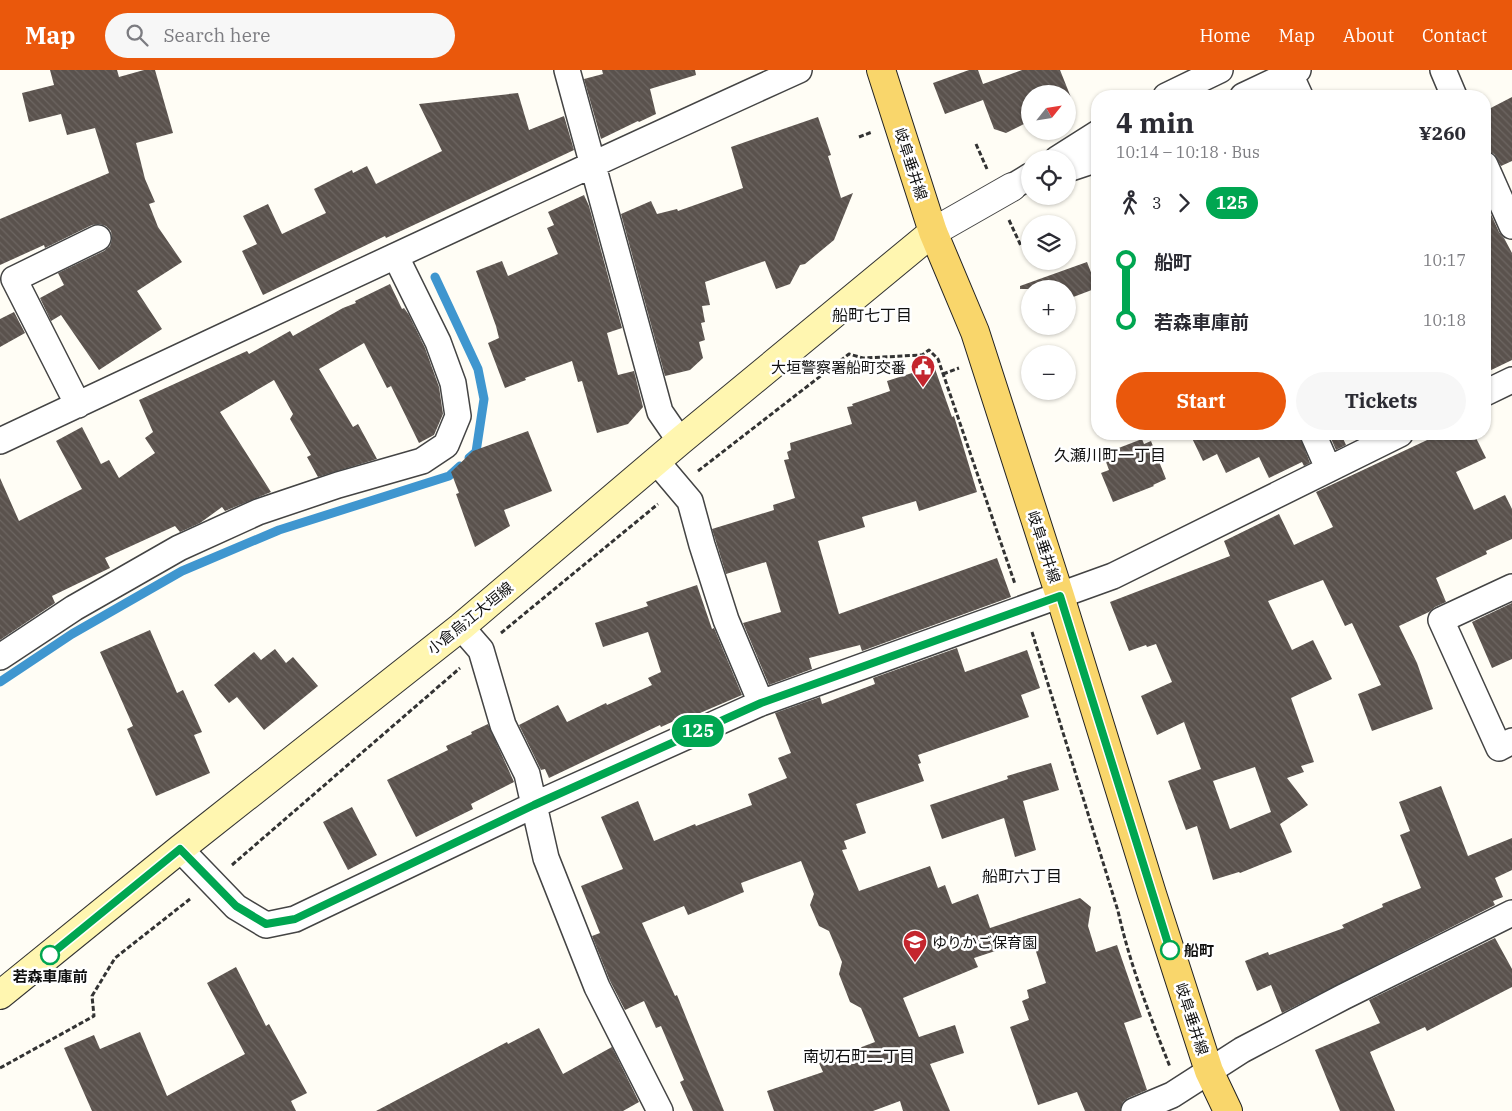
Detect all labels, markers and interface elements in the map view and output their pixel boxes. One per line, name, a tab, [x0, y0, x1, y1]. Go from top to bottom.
search box	[105, 13, 455, 58]
text: Map	[25, 19, 75, 51]
icon: search	[123, 21, 151, 49]
text: Search here	[163, 23, 270, 47]
text: Home	[1199, 24, 1251, 47]
text: Map	[1279, 24, 1315, 47]
text: About	[1343, 24, 1394, 47]
text: Contact	[1422, 24, 1487, 47]
north arrow	[1021, 85, 1076, 140]
map controls	[1021, 85, 1076, 400]
text: 4 min	[1116, 104, 1194, 141]
text: ¥260	[1419, 121, 1466, 145]
street label: 岐阜垂井線	[890, 125, 932, 203]
text: 10:14 – 10:18 · Bus	[1116, 142, 1260, 162]
button: locate	[1021, 150, 1076, 205]
icon: walk	[1116, 189, 1144, 217]
icon: forward	[1170, 189, 1198, 217]
text: 125	[1216, 191, 1248, 214]
text: 3	[1152, 193, 1162, 213]
button: layers	[1021, 215, 1076, 270]
text: 船町	[1154, 250, 1192, 274]
text: 10:17	[1423, 250, 1466, 270]
button: +	[1021, 280, 1076, 335]
district label: 船町七丁目	[832, 305, 912, 325]
text: 若森車庫前	[1154, 310, 1249, 334]
text: 10:18	[1423, 310, 1466, 330]
button: −	[1021, 345, 1076, 400]
public building icon: 大垣警察署船町交番	[910, 354, 936, 388]
place label: 大垣警察署船町交番	[771, 358, 906, 377]
button: Start	[1116, 372, 1286, 430]
button: Tickets	[1296, 372, 1466, 430]
district label: 久瀬川町一丁目	[1054, 445, 1166, 465]
street label: 岐阜垂井線	[1023, 508, 1065, 586]
street label: 小倉烏江大垣線	[423, 578, 517, 658]
line badge: 125	[669, 715, 727, 747]
text: 125	[682, 719, 714, 742]
district label: 船町六丁目	[982, 866, 1062, 886]
school or university icon: ゆりかご保育園	[902, 929, 928, 963]
place label: ゆりかご保育園	[932, 933, 1037, 952]
marker: 船町	[1160, 940, 1180, 960]
place label: 船町	[1184, 941, 1214, 960]
marker: 若森車庫前	[40, 945, 60, 965]
place label: 若森車庫前	[12, 967, 88, 986]
street label: 岐阜垂井線	[1171, 980, 1213, 1058]
district label: 南切石町二丁目	[803, 1046, 915, 1066]

